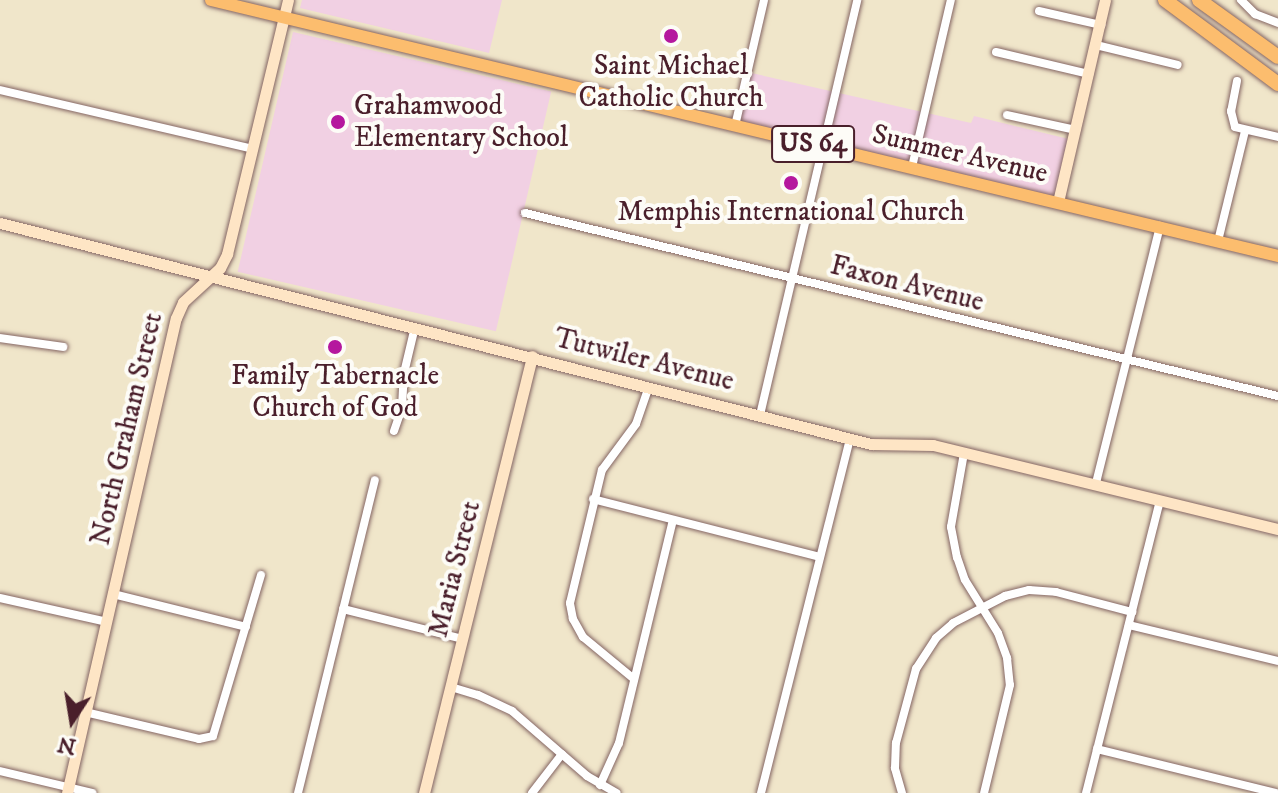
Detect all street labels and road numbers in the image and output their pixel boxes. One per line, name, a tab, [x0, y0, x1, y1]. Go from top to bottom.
street label: Summer Avenue	[869, 118, 1051, 190]
road number: US 64	[771, 122, 855, 166]
street label: Faxon Avenue	[827, 249, 987, 319]
street label: North Graham Street	[84, 309, 170, 549]
street label: Tutwiler Avenue	[551, 321, 737, 399]
street label: Maria Street	[422, 497, 488, 641]

